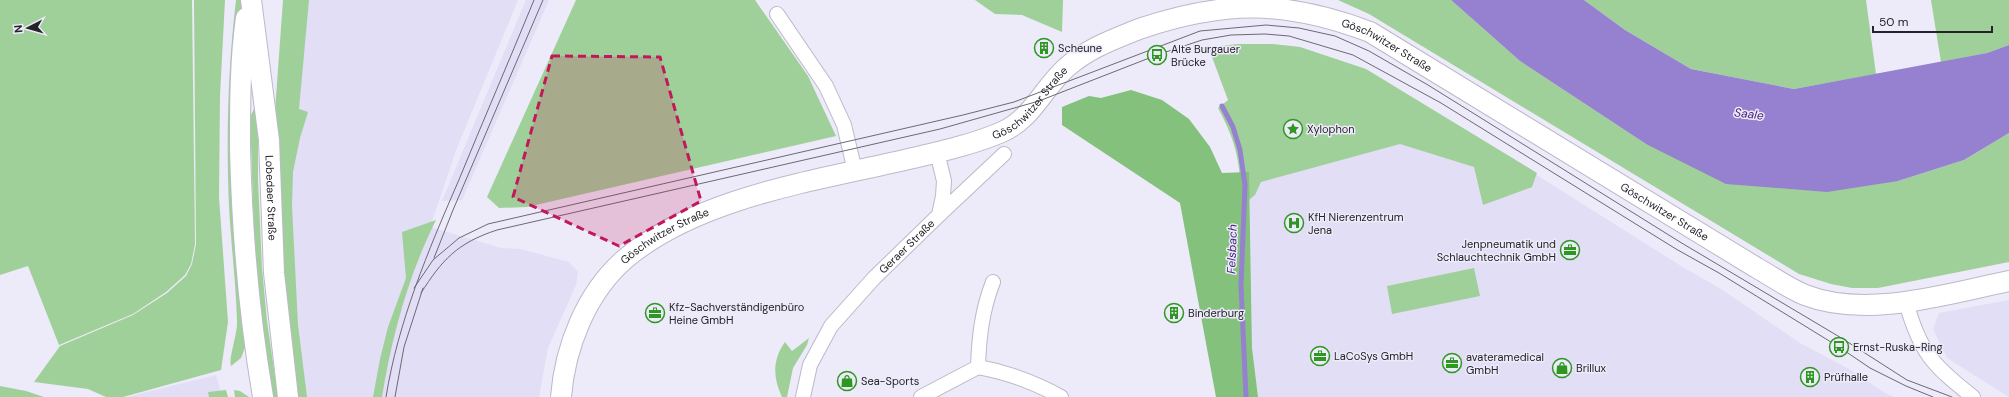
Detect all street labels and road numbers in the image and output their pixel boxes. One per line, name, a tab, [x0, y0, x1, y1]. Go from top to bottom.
street label: Göschwitzer Straße	[1340, 16, 1435, 75]
street label: Göschwitzer Straße	[990, 63, 1070, 142]
street label: Lobedaer Straße	[263, 155, 280, 241]
street label: Göschwitzer Straße	[1618, 179, 1711, 244]
street label: Göschwitzer Straße	[617, 205, 711, 267]
street label: Geraer Straße	[876, 216, 937, 276]

